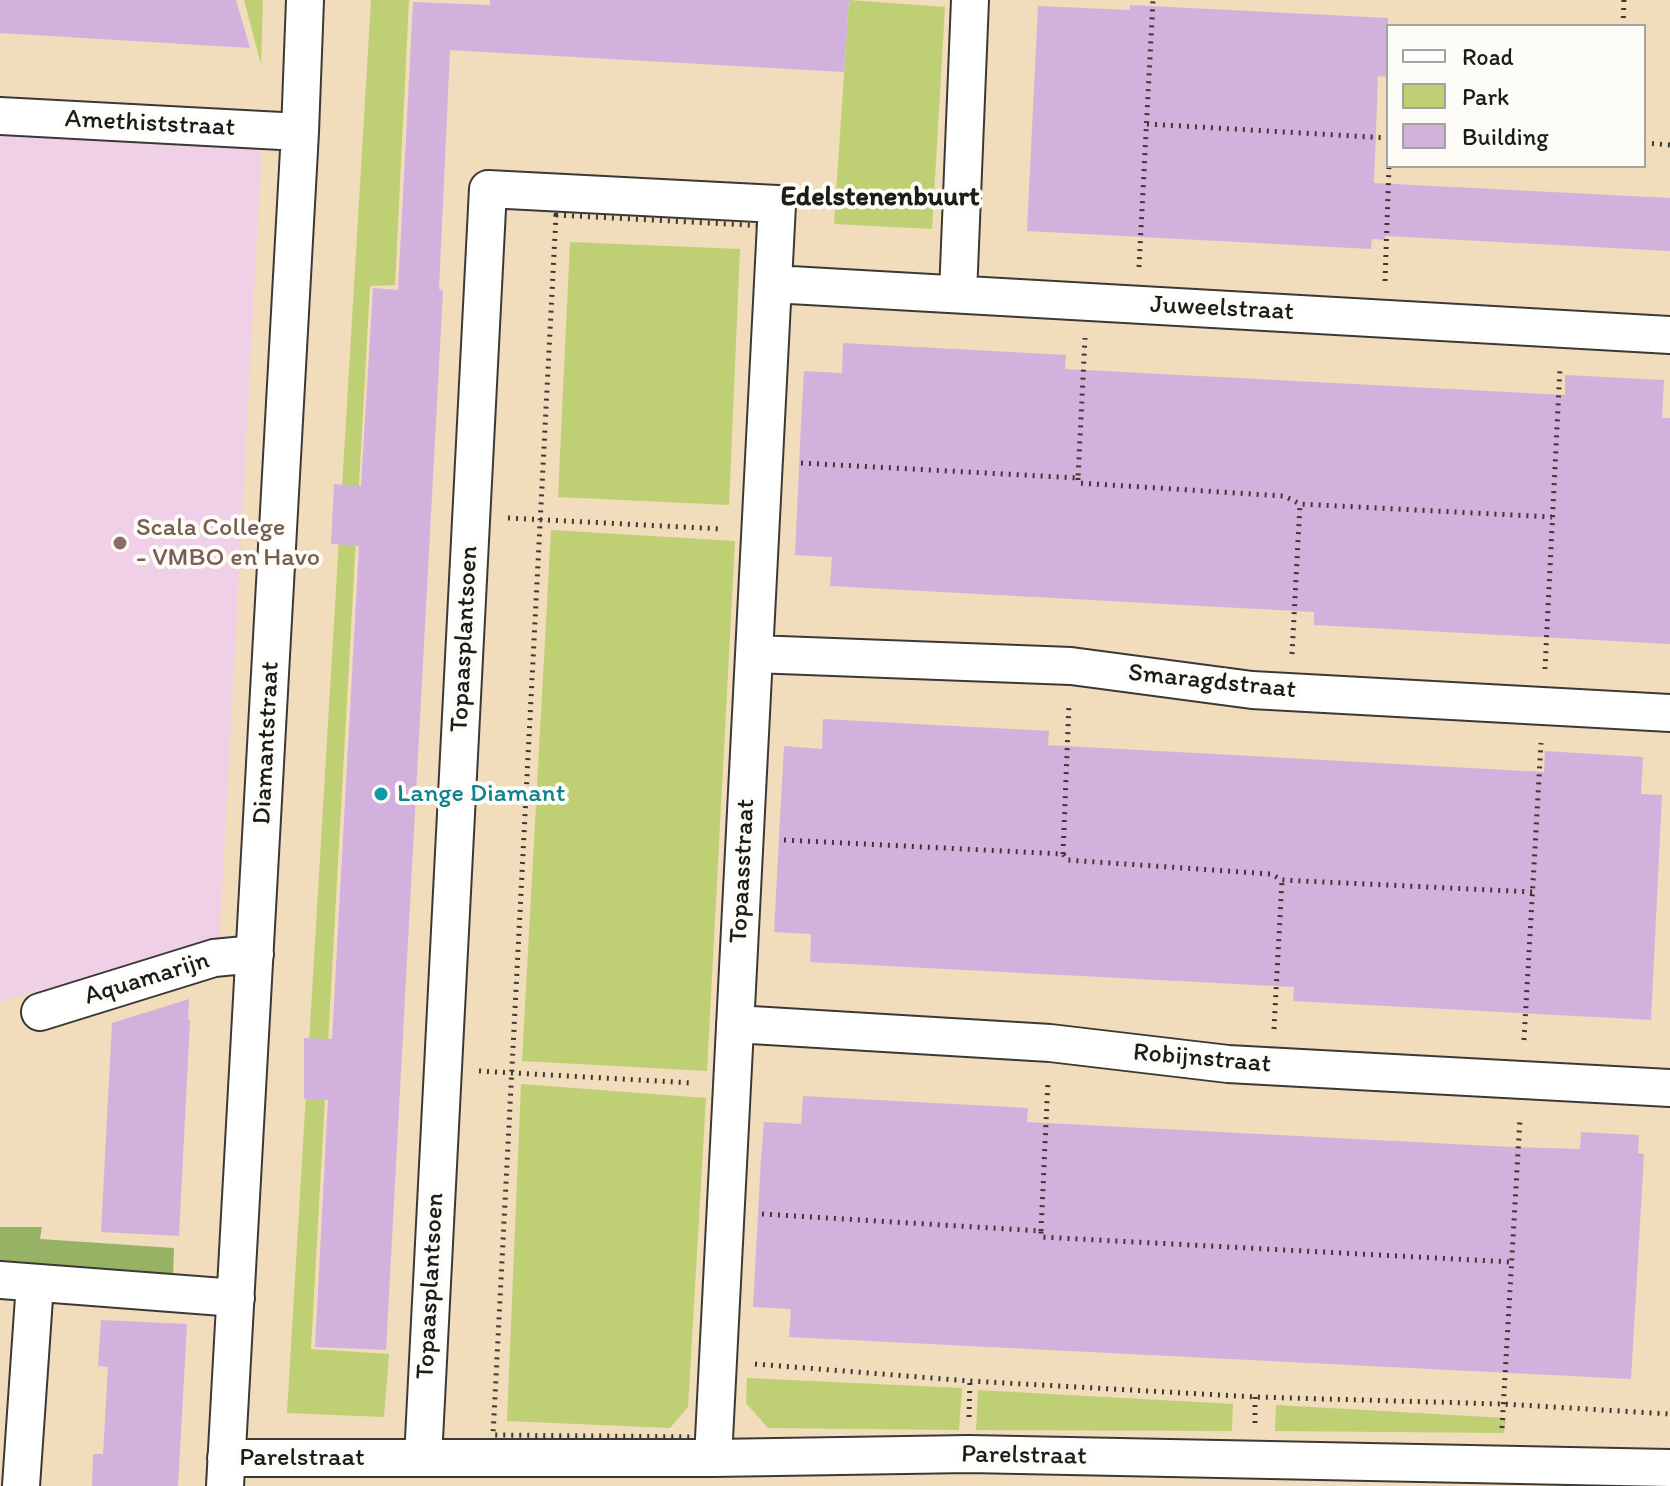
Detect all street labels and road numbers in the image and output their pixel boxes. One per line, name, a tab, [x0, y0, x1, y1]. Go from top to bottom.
street label: Amethiststraat	[64, 104, 236, 144]
street label: Juweelstraat	[1149, 290, 1295, 328]
street label: Topaasplantsoen	[445, 545, 485, 733]
street label: Smaragdstraat	[1126, 658, 1298, 706]
street label: Diamantstraat	[247, 661, 287, 825]
street label: Topaasstraat	[724, 798, 762, 944]
street label: Aquamarijn	[81, 945, 213, 1013]
street label: Robijnstraat	[1132, 1037, 1272, 1081]
street label: Topaasplantsoen	[411, 1192, 451, 1380]
street label: Parelstraat	[961, 1439, 1087, 1473]
street label: Parelstraat	[239, 1442, 365, 1474]

